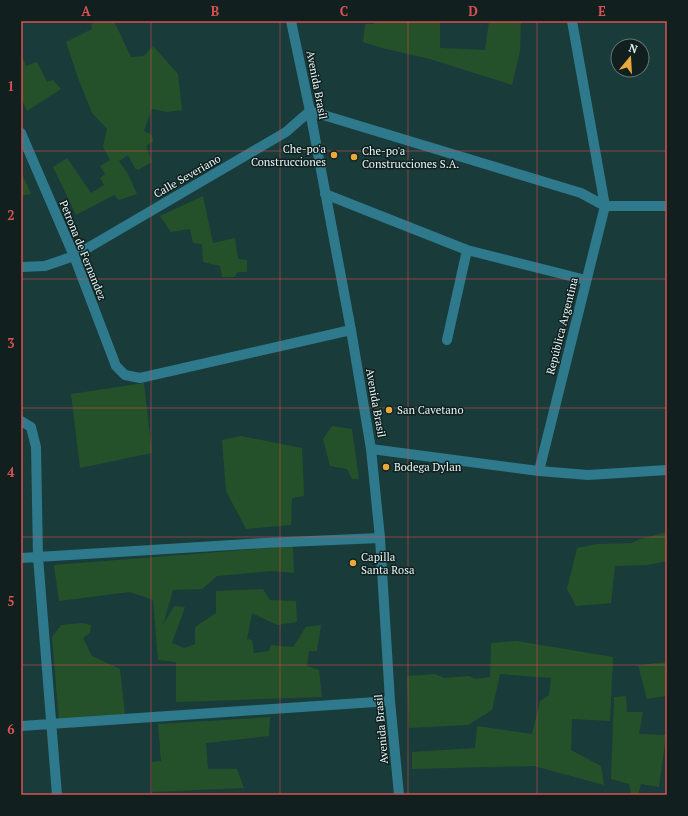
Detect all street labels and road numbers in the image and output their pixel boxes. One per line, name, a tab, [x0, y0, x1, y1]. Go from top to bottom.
street label: Avenida Brasil	[303, 49, 331, 121]
street label: Calle Severiano	[151, 151, 223, 201]
street label: Petrona de Fernandez	[57, 198, 109, 302]
street label: República Argentina	[543, 276, 581, 376]
street label: Avenida Brasil	[363, 367, 389, 439]
street label: Avenida Brasil	[371, 694, 391, 764]

